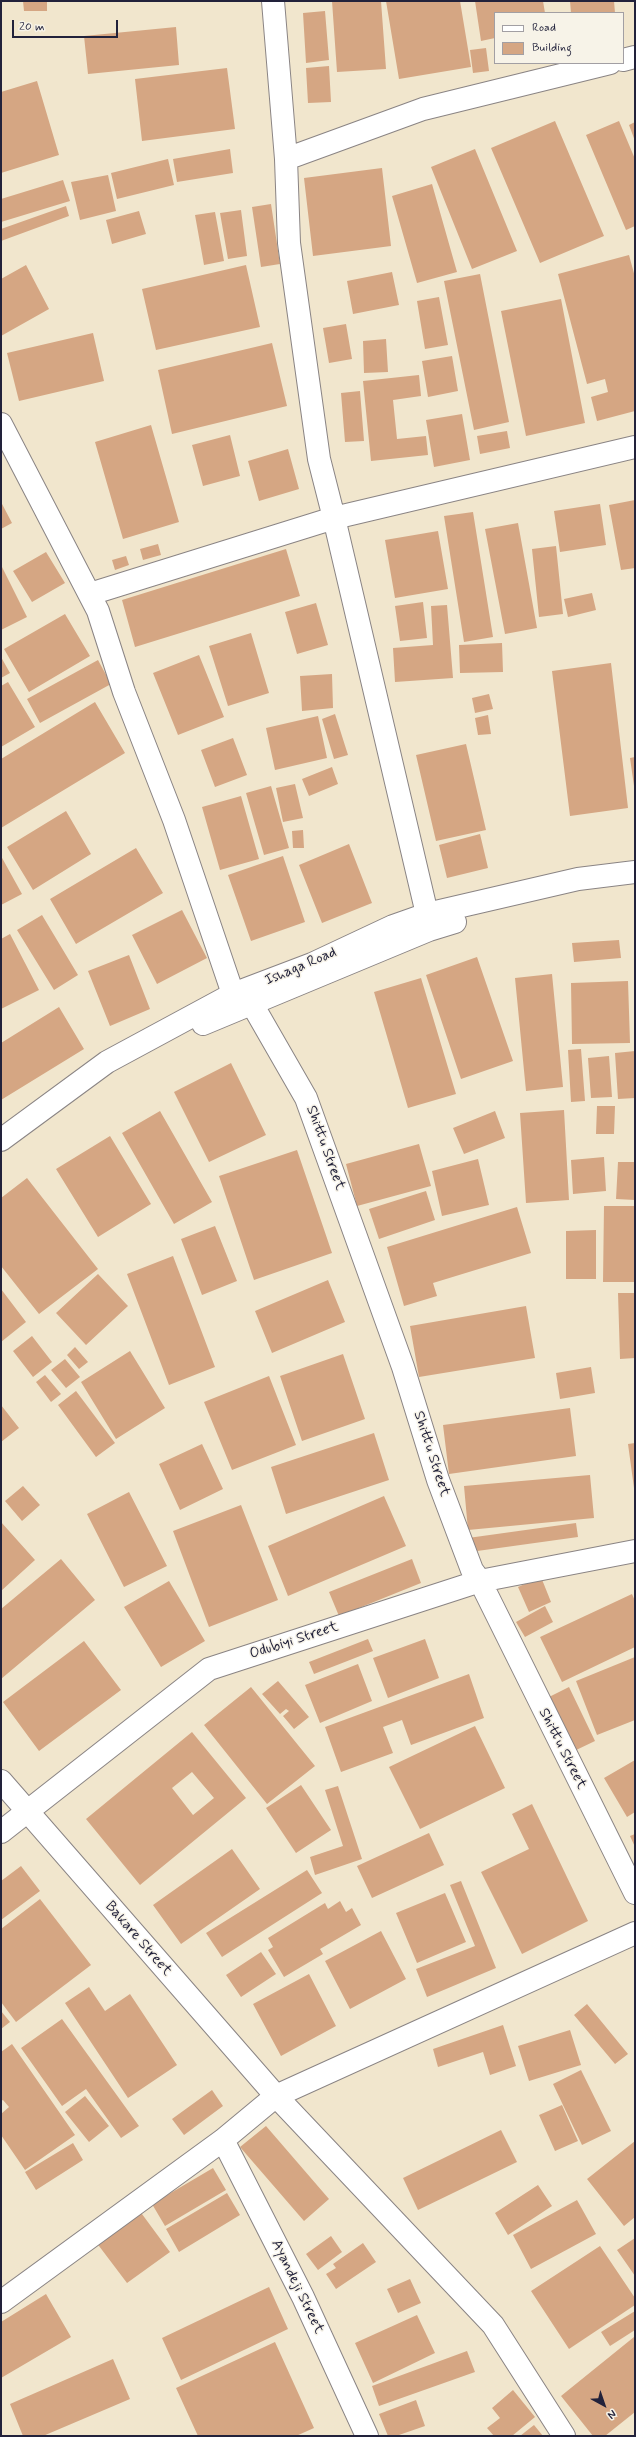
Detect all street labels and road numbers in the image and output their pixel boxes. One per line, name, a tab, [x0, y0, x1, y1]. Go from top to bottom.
street label: Ishaga Road	[262, 944, 340, 990]
street label: Shittu Street	[301, 1103, 349, 1193]
street label: Shittu Street	[409, 1409, 453, 1499]
street label: Odubiyi Street	[247, 1618, 341, 1664]
street label: Shittu Street	[534, 1705, 590, 1793]
street label: Bakare Street	[101, 1898, 175, 1980]
street label: Ayandeji Street	[266, 2237, 328, 2337]

